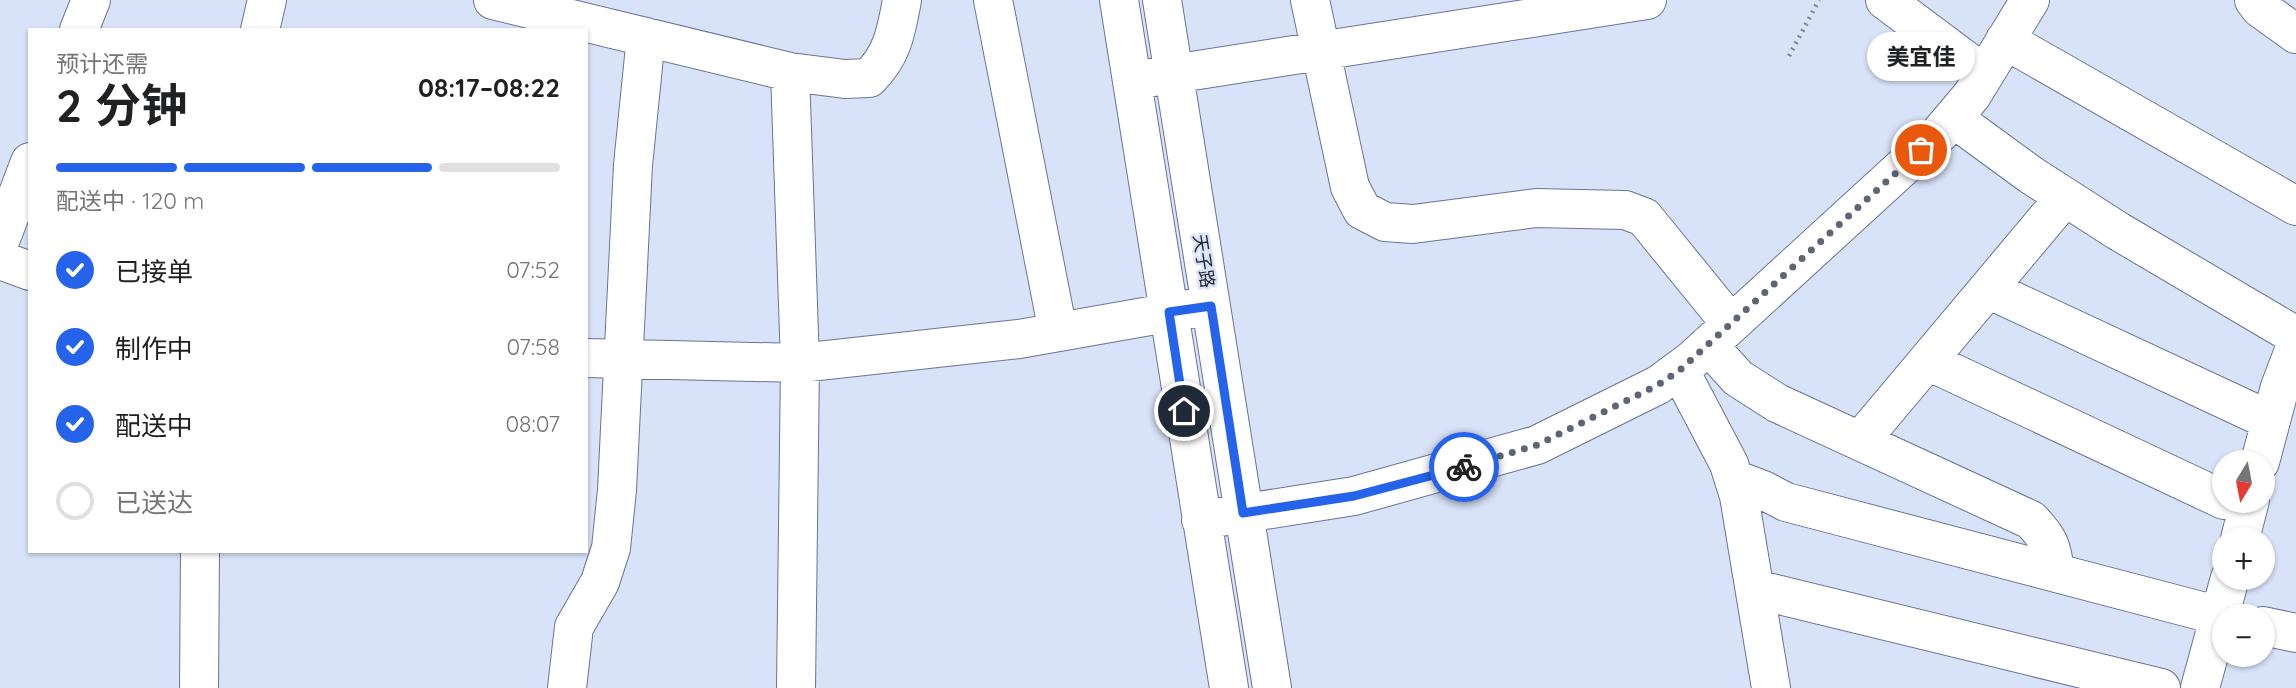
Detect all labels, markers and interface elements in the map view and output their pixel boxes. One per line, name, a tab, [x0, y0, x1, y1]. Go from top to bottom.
callout: 美宜佳	[1867, 31, 1975, 80]
text: 美宜佳	[1887, 42, 1956, 71]
text: 预计还需	[56, 49, 148, 78]
text: 08:17–08:22	[418, 71, 560, 104]
text: 2 分钟	[56, 76, 187, 134]
pin	[1891, 120, 1951, 180]
icon: bag	[1902, 131, 1940, 169]
text: 配送中 · 120 m	[56, 186, 204, 215]
street label: 天子路	[1188, 233, 1220, 289]
icon: check	[56, 251, 94, 289]
text: 已接单	[115, 255, 193, 288]
text: 07:52	[506, 255, 560, 284]
icon: check	[56, 328, 94, 366]
text: 制作中	[115, 332, 193, 365]
text: 07:58	[507, 332, 560, 361]
pin	[1154, 381, 1214, 441]
icon: home	[1165, 392, 1203, 430]
icon: check	[56, 405, 94, 443]
text: 配送中	[115, 409, 193, 442]
text: 08:07	[505, 409, 560, 438]
courier	[1429, 432, 1499, 502]
icon: bike	[1445, 448, 1483, 486]
north arrow	[2212, 450, 2275, 513]
map controls	[2212, 450, 2275, 667]
text: 已送达	[115, 486, 193, 519]
button: +	[2212, 527, 2275, 590]
button: −	[2212, 604, 2275, 667]

